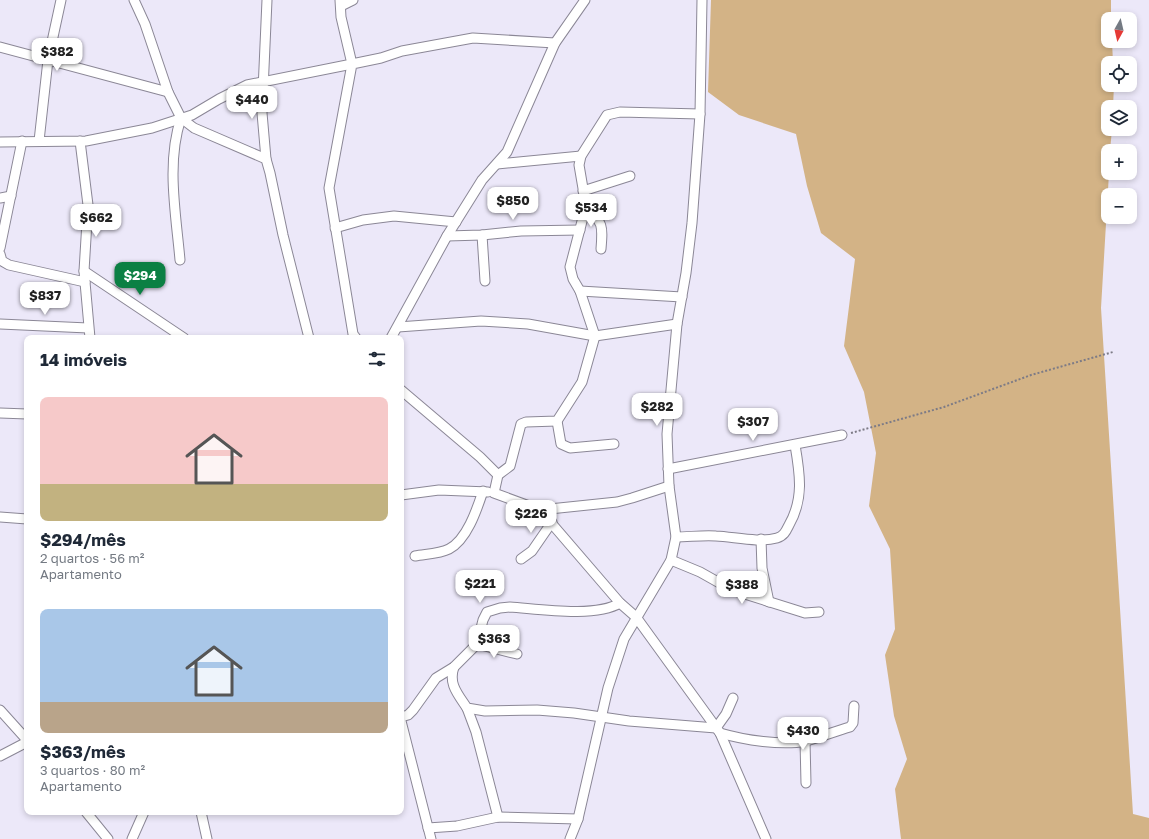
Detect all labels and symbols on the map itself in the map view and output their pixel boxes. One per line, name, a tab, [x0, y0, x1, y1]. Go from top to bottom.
north arrow	[1101, 12, 1137, 48]
pin: $382	[33, 38, 81, 72]
pin: $440	[228, 86, 276, 120]
pin: $850	[489, 187, 537, 221]
pin: $534	[567, 194, 615, 228]
pin: $662	[72, 204, 120, 238]
pin: $294	[116, 262, 164, 296]
pin: $837	[21, 282, 69, 316]
pin: $282	[633, 393, 681, 427]
pin: $307	[729, 408, 777, 442]
pin: $226	[507, 500, 555, 534]
pin: $221	[456, 570, 504, 604]
pin: $388	[718, 571, 766, 605]
pin: $363	[470, 625, 518, 659]
pin: $430	[779, 717, 827, 751]

